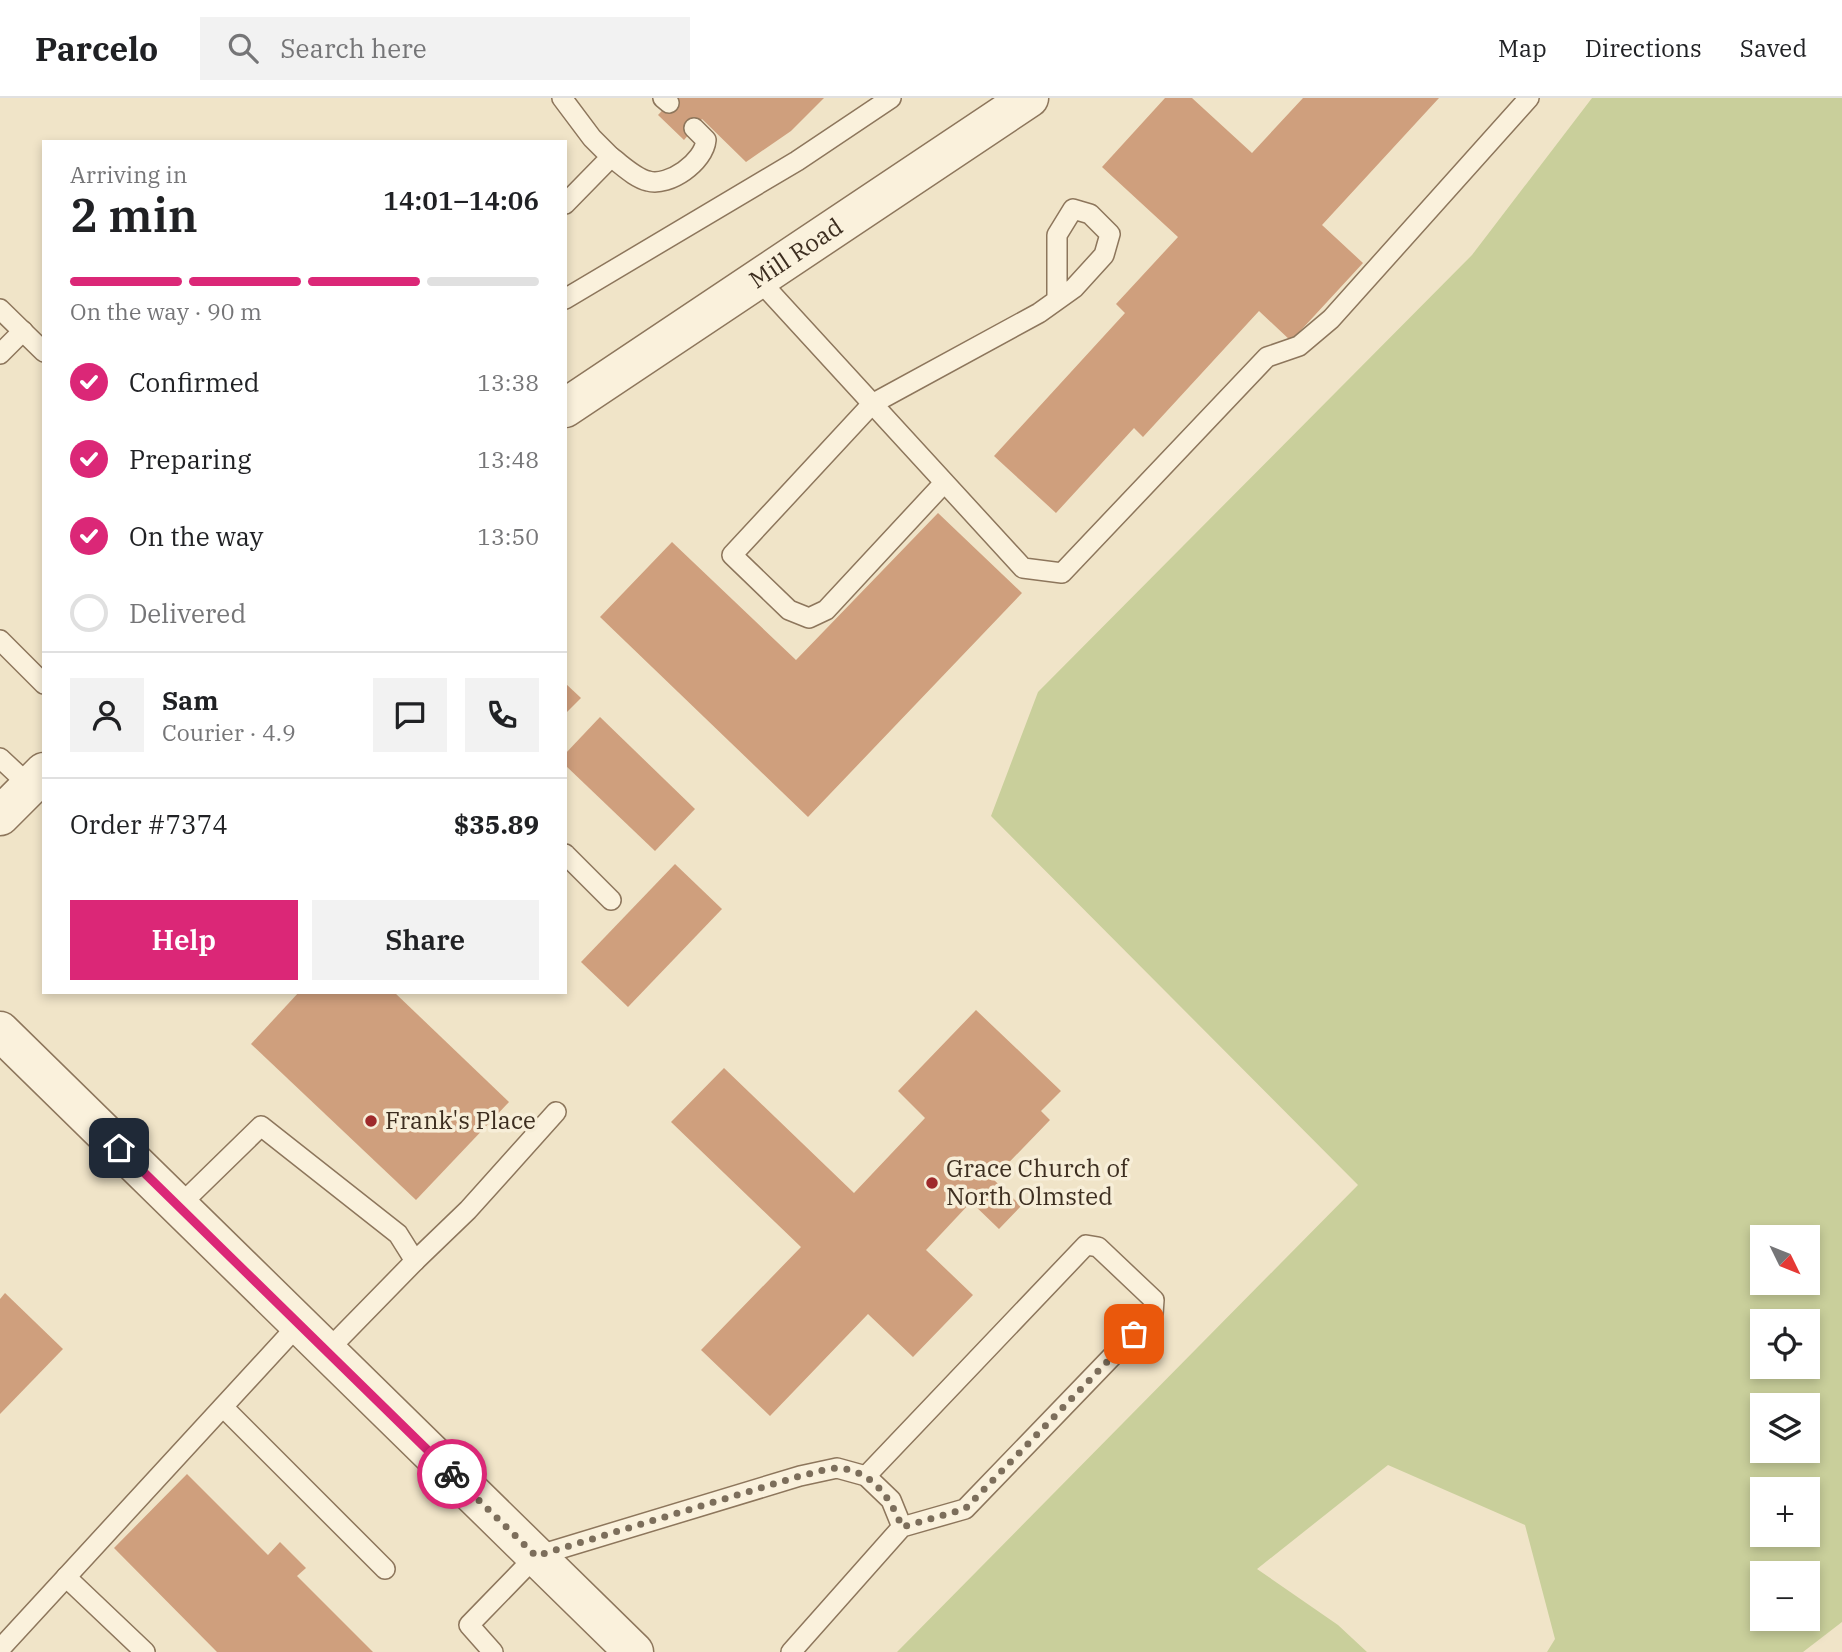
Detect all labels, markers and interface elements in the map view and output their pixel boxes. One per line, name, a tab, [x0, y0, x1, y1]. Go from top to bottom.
search box	[200, 17, 690, 80]
text: Parcelo	[35, 27, 158, 70]
icon: search	[224, 29, 262, 67]
text: Search here	[280, 31, 427, 65]
text: Map	[1498, 32, 1547, 64]
text: Directions	[1585, 32, 1702, 64]
text: Saved	[1740, 32, 1807, 64]
text: Arriving in	[70, 159, 187, 189]
text: 14:01–14:06	[383, 183, 539, 217]
text: 2 min	[70, 185, 198, 245]
street label: Mill Road	[743, 210, 848, 295]
text: On the way · 90 m	[70, 296, 262, 326]
icon: check	[70, 363, 108, 401]
text: Confirmed	[129, 365, 260, 399]
text: 13:38	[477, 367, 539, 397]
icon: check	[70, 440, 108, 478]
text: Preparing	[129, 442, 251, 476]
text: 13:48	[477, 444, 539, 474]
icon: check	[70, 517, 108, 555]
text: On the way	[129, 519, 263, 553]
text: 13:50	[477, 521, 539, 551]
text: Delivered	[129, 596, 246, 630]
button: person	[70, 678, 144, 752]
button: chat	[373, 678, 447, 752]
button: phone	[465, 678, 539, 752]
text: Sam	[162, 683, 218, 717]
text: Courier · 4.9	[162, 717, 296, 747]
text: Order #7374	[70, 807, 228, 841]
text: $35.89	[454, 807, 539, 841]
button: Help	[70, 900, 298, 980]
button: Share	[312, 900, 539, 980]
place label: Frank's Place	[385, 1104, 536, 1136]
marker: Frank's Place	[363, 1113, 379, 1129]
pin	[89, 1118, 149, 1178]
icon: home	[100, 1129, 138, 1167]
place label: Grace Church of North Olmsted	[946, 1152, 1130, 1212]
marker: Grace Church of North Olmsted	[924, 1175, 940, 1191]
north arrow	[1750, 1225, 1820, 1295]
map controls	[1750, 1225, 1820, 1631]
pin	[1104, 1304, 1164, 1364]
button: locate	[1750, 1309, 1820, 1379]
icon: bag	[1115, 1315, 1153, 1353]
button: layers	[1750, 1393, 1820, 1463]
courier	[417, 1439, 487, 1509]
icon: bike	[433, 1455, 471, 1493]
button: +	[1750, 1477, 1820, 1547]
button: −	[1750, 1561, 1820, 1631]

